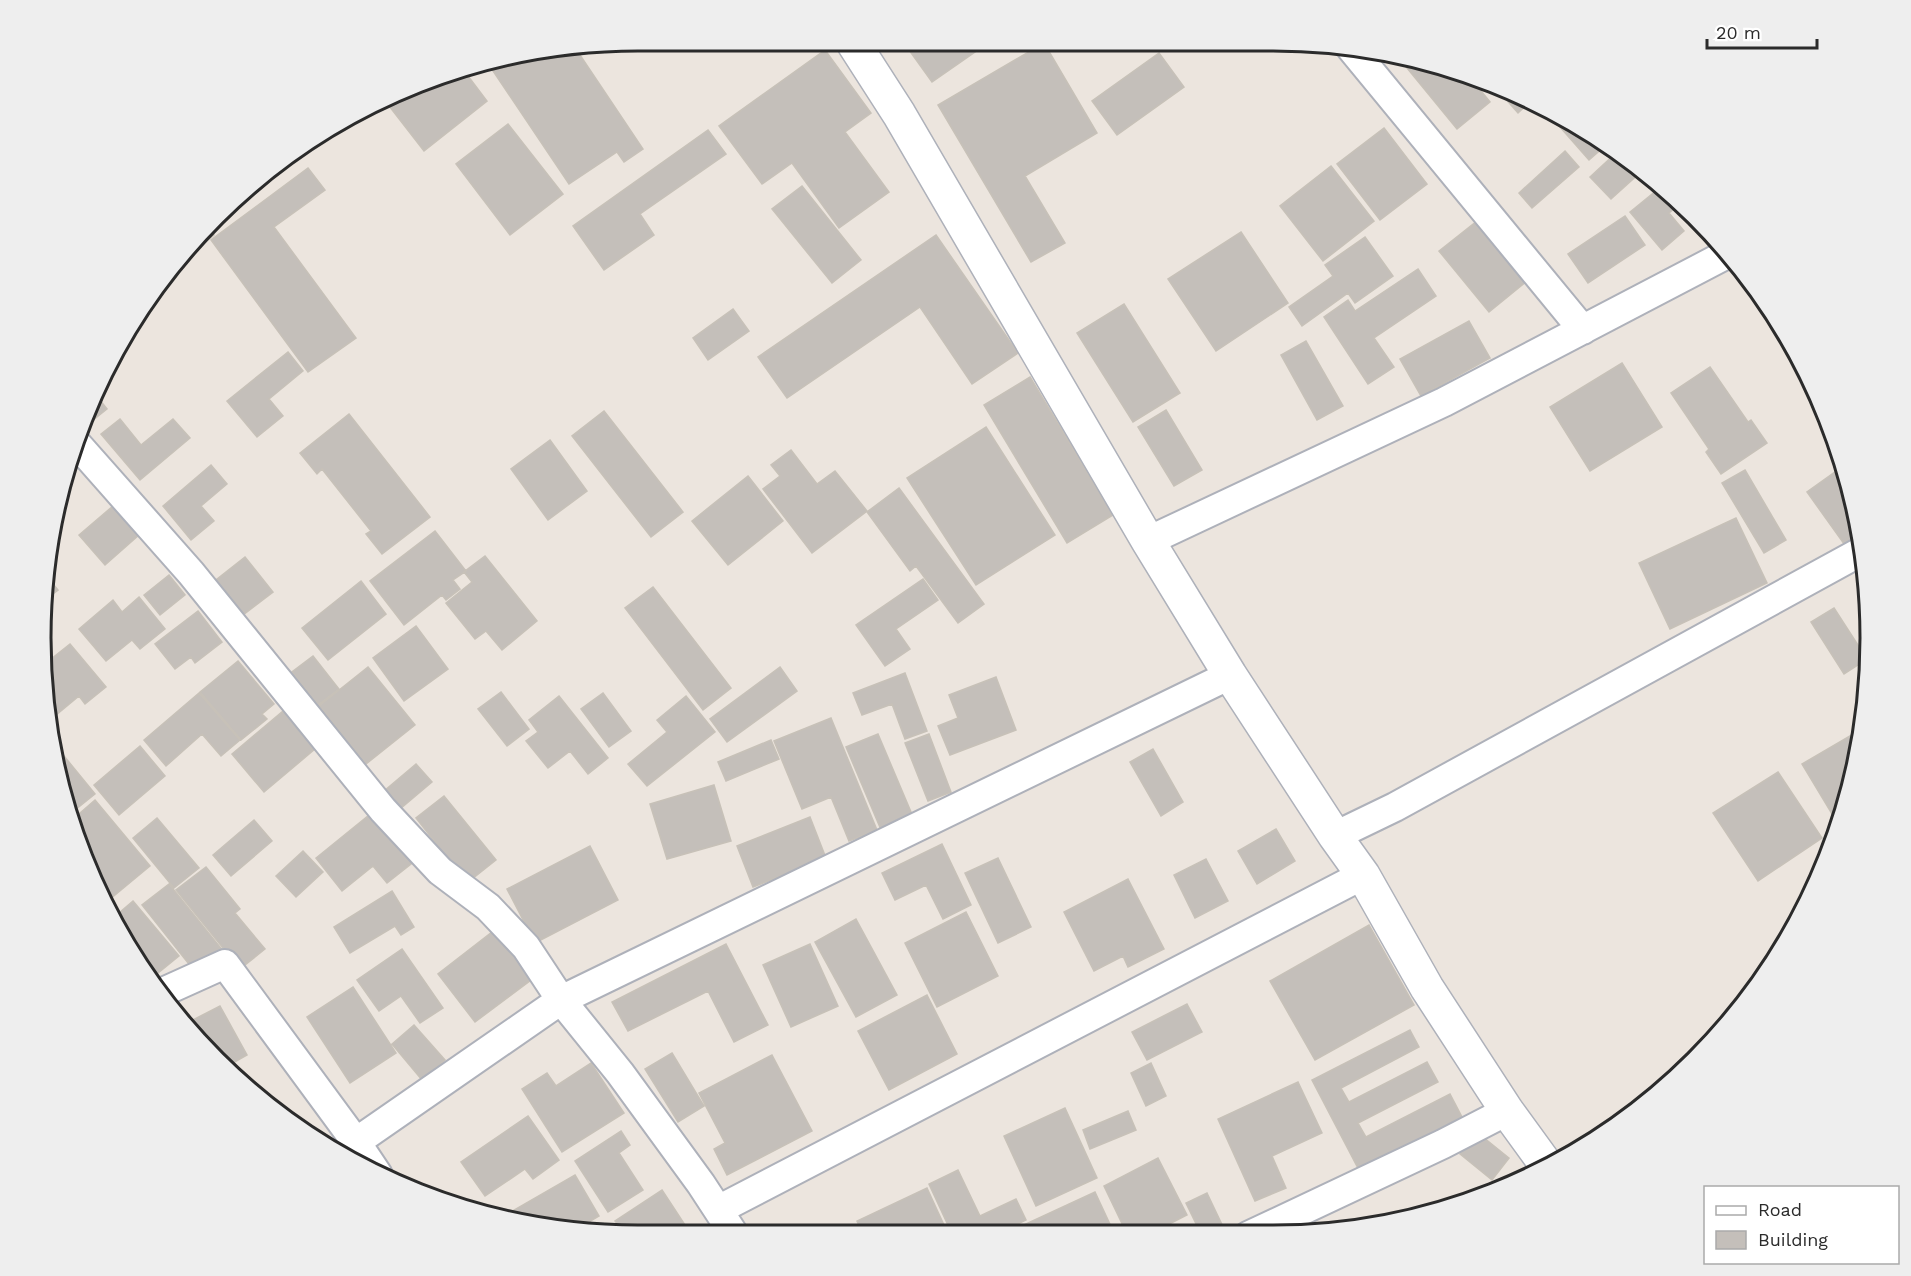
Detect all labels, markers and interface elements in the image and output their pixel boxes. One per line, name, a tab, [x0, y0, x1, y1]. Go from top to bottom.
scale bar	[1707, 12, 1816, 50]
text: 20 m	[1716, 22, 1761, 43]
legend	[1704, 1186, 1899, 1264]
text: Road	[1758, 1199, 1802, 1220]
text: Building	[1758, 1229, 1828, 1250]

